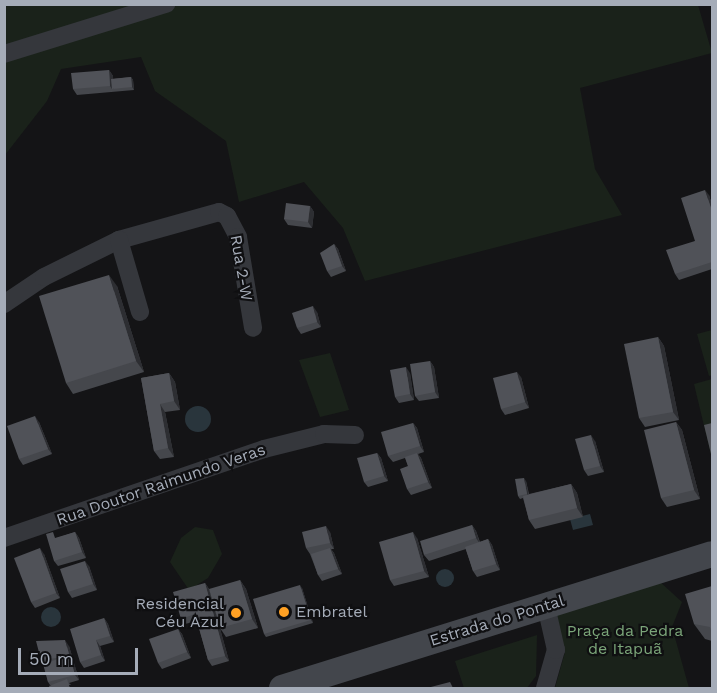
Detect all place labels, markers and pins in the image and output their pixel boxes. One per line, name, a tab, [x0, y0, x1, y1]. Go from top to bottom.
place label: Residencial Céu Azul	[135, 594, 224, 632]
place label: Embratel	[296, 602, 367, 622]
marker: Embratel	[277, 605, 291, 619]
marker: Residencial Céu Azul	[229, 606, 243, 620]

